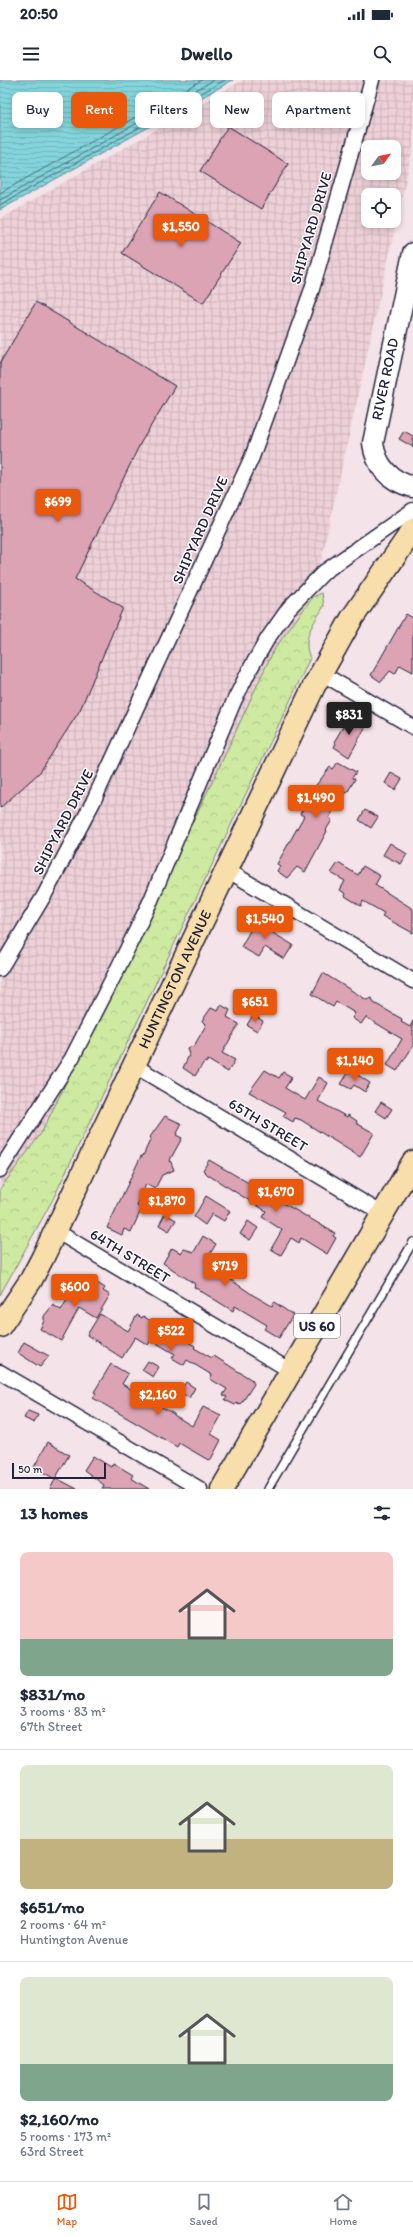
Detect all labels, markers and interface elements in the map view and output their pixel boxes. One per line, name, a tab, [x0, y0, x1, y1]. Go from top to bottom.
text: 20:50	[20, 5, 58, 23]
icon: menu	[20, 43, 42, 65]
text: Dwello	[180, 43, 233, 65]
icon: search	[371, 43, 393, 65]
chip: Buy	[12, 92, 63, 128]
chip: Rent	[71, 92, 127, 128]
chip: Filters	[135, 92, 202, 128]
chip: New	[210, 92, 264, 128]
chip: Apartment	[272, 92, 365, 128]
north arrow	[361, 140, 401, 180]
map controls	[361, 140, 401, 228]
street label: SHIPYARD DRIVE	[286, 170, 336, 286]
button: locate	[361, 188, 401, 228]
pin: $1,550	[148, 214, 214, 248]
text: $1,550	[162, 219, 200, 234]
street label: RIVER ROAD	[368, 336, 402, 422]
street label: SHIPYARD DRIVE	[168, 473, 232, 587]
pin: $699	[34, 489, 82, 523]
text: $699	[44, 494, 72, 509]
pin: $831	[325, 702, 373, 736]
text: $831	[336, 707, 362, 722]
street label: SHIPYARD DRIVE	[29, 766, 97, 878]
pin: $1,490	[283, 785, 349, 819]
text: $1,490	[297, 790, 335, 805]
pin: $1,540	[232, 906, 298, 940]
street label: HUNTINGTON AVENUE	[134, 907, 215, 1051]
text: $1,540	[246, 911, 284, 926]
pin: $651	[231, 989, 279, 1023]
text: $651	[242, 994, 268, 1009]
pin: $1,140	[322, 1048, 388, 1082]
text: $1,140	[336, 1053, 374, 1068]
street label: 65TH STREET	[225, 1094, 311, 1156]
pin: $1,670	[243, 1179, 309, 1213]
text: $1,670	[257, 1184, 295, 1199]
pin: $1,870	[134, 1188, 200, 1222]
text: $1,870	[148, 1193, 186, 1208]
street label: 64TH STREET	[87, 1225, 174, 1287]
pin: $719	[201, 1253, 249, 1287]
text: $719	[212, 1258, 238, 1273]
pin: $600	[51, 1274, 99, 1308]
text: $600	[60, 1279, 90, 1294]
road number: US 60	[294, 1314, 340, 1338]
pin: $522	[147, 1318, 195, 1352]
text: $522	[157, 1323, 185, 1338]
pin: $2,160	[125, 1382, 191, 1416]
text: $2,160	[139, 1387, 177, 1402]
scale bar	[12, 1461, 106, 1480]
text: 50 m	[18, 1463, 42, 1476]
icon: filters	[371, 1502, 393, 1524]
text: 13 homes	[20, 1503, 88, 1523]
icon: home	[171, 1578, 243, 1650]
text: $831/mo	[20, 1684, 85, 1704]
text: 3 rooms · 83 m²	[20, 1704, 106, 1719]
text: 67th Street	[20, 1719, 82, 1734]
icon: home	[171, 1791, 243, 1863]
text: $651/mo	[20, 1897, 85, 1917]
text: 2 rooms · 64 m²	[20, 1917, 106, 1932]
text: Huntington Avenue	[20, 1932, 128, 1947]
icon: home	[171, 2003, 243, 2075]
text: $2,160/mo	[20, 2109, 99, 2129]
text: 5 rooms · 173 m²	[20, 2129, 111, 2144]
text: 63rd Street	[20, 2144, 84, 2159]
tab: Map	[56, 2191, 78, 2228]
tab: Saved	[190, 2191, 218, 2228]
tab: Home	[329, 2191, 357, 2228]

